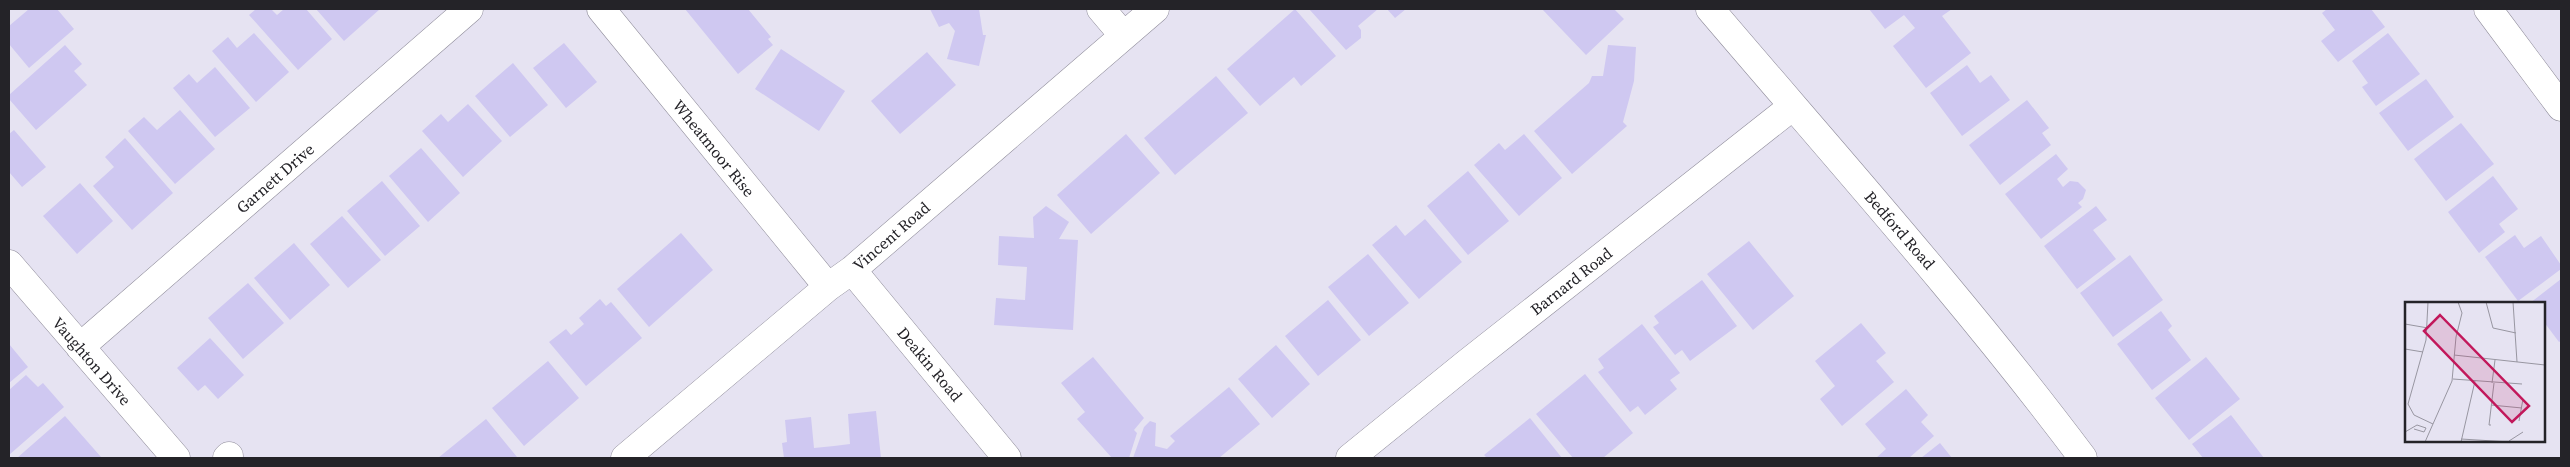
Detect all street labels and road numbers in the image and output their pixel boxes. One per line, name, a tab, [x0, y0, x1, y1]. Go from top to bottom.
street label: Wheatmoor Rise	[668, 95, 760, 201]
street label: Garnett Drive	[231, 138, 319, 218]
street label: Bedford Road	[1860, 186, 1940, 274]
street label: Vincent Road	[848, 196, 934, 276]
street label: Barnard Road	[1525, 242, 1617, 320]
street label: Vaughton Drive	[47, 312, 137, 410]
street label: Deakin Road	[892, 322, 968, 406]

